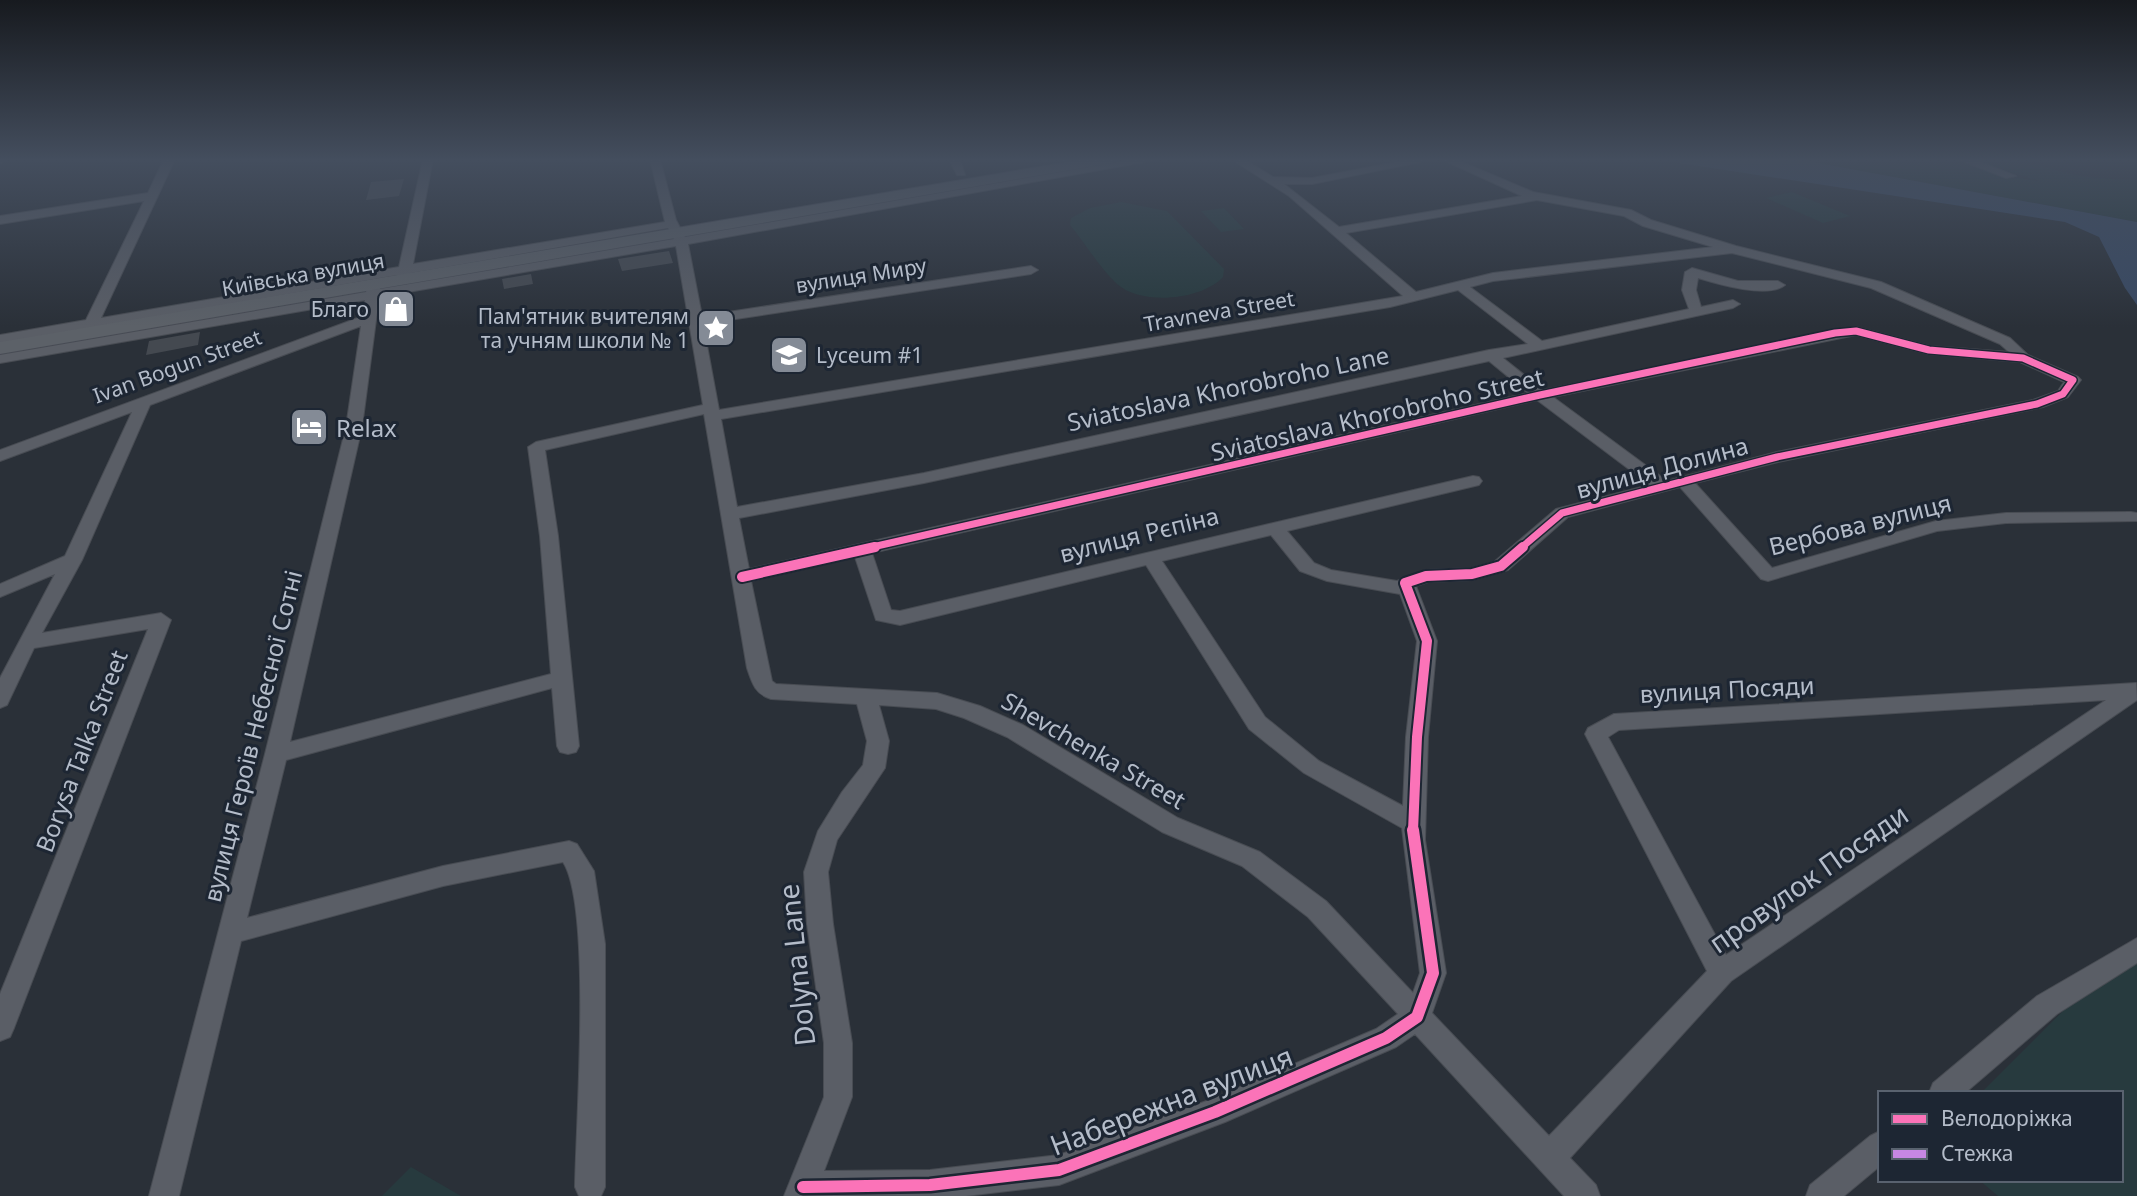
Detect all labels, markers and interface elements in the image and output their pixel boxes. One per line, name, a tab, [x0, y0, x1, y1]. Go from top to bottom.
street label: Київська вулиця	[219, 246, 387, 302]
street label: вулиця Миру	[794, 251, 929, 299]
street label: Travneva Street	[1142, 284, 1297, 338]
shop icon: Благо	[375, 288, 417, 330]
place label: Благо	[311, 295, 369, 323]
place label: Пам'ятник вчителям та учням школи № 1	[478, 302, 689, 354]
place icon: Пам'ятник вчителям та учням школи № 1	[695, 307, 737, 349]
street label: Ivan Bogun Street	[89, 322, 265, 409]
school or university icon: Lyceum #1	[768, 334, 810, 376]
street label: Sviatoslava Khorobroho Lane	[1064, 338, 1392, 438]
place label: Lyceum #1	[816, 341, 923, 369]
street label: Sviatoslava Khorobroho Street	[1207, 360, 1547, 468]
hotel icon: Relax	[288, 406, 330, 448]
place label: Relax	[336, 411, 397, 444]
street label: вулиця Долина	[1572, 428, 1752, 506]
street label: Вербова вулиця	[1765, 485, 1955, 563]
street label: вулиця Рєпіна	[1056, 498, 1222, 570]
street label: вулиця Героїв Небесної Сотні	[195, 567, 309, 905]
street label: Borysa Talka Street	[27, 645, 135, 857]
street label: вулиця Посяди	[1639, 668, 1815, 710]
street label: Shevchenka Street	[996, 684, 1192, 816]
street label: провулок Посяди	[1701, 795, 1915, 961]
street label: Dolyna Lane	[769, 882, 823, 1048]
street label: Набережна вулиця	[1044, 1036, 1298, 1164]
legend	[1878, 1091, 2123, 1182]
text: Велодоріжка	[1941, 1104, 2073, 1132]
text: Стежка	[1941, 1139, 2014, 1167]

